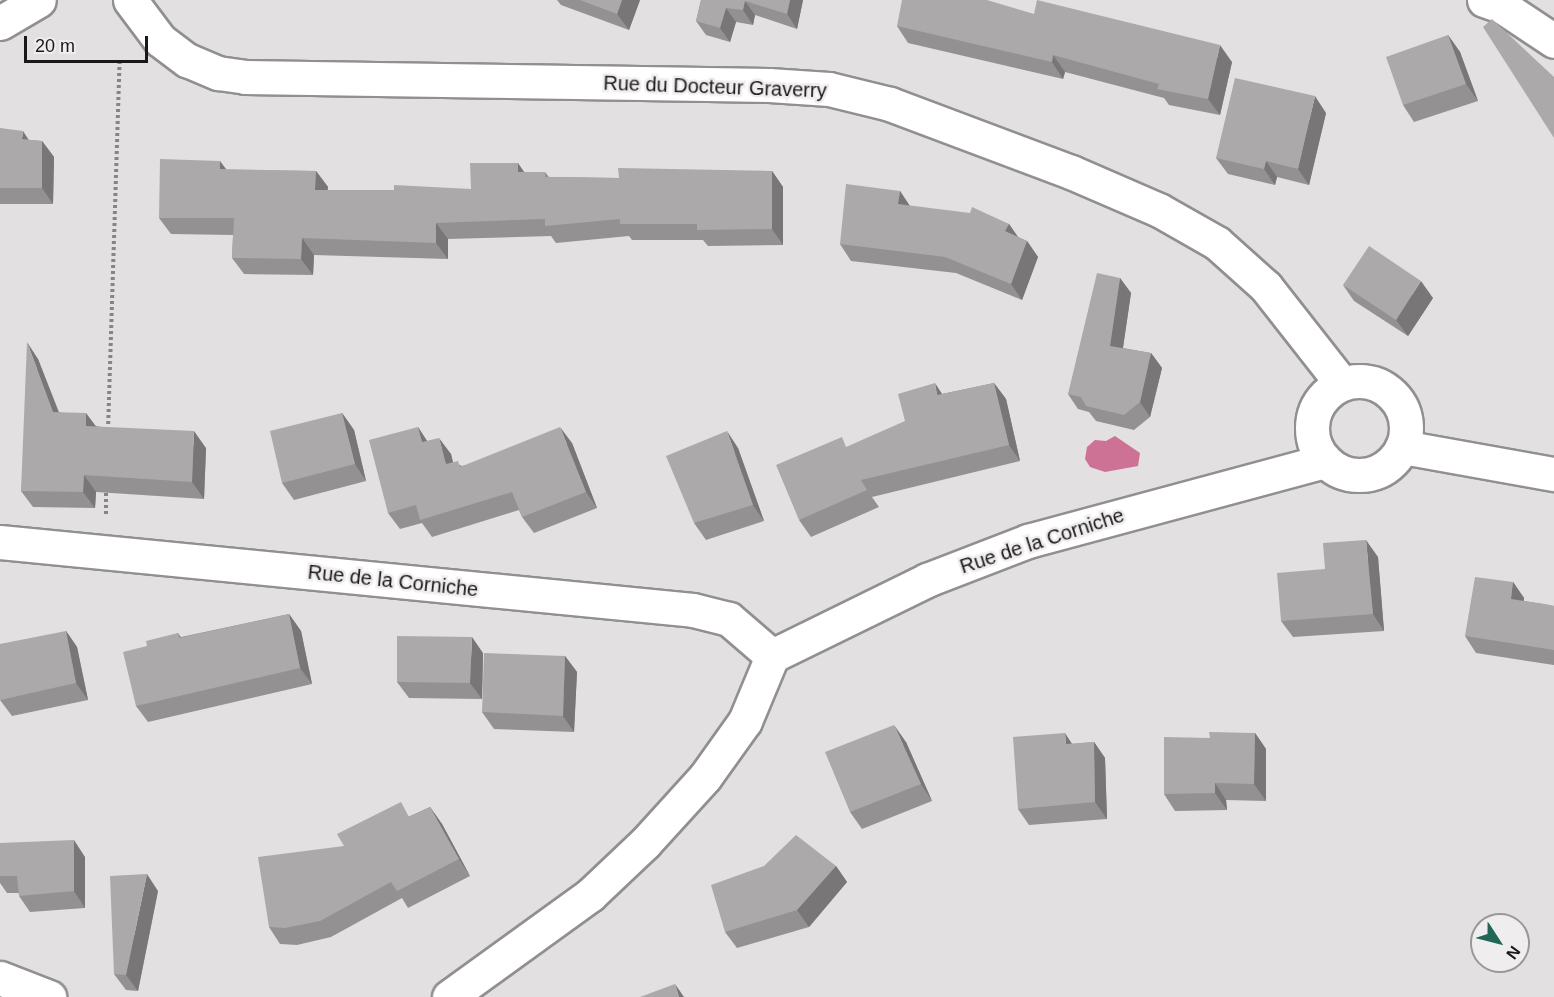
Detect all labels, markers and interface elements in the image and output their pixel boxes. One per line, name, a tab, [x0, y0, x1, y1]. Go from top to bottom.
scale bar	[27, 24, 152, 62]
text: 20 m	[35, 36, 75, 56]
street label: Rue du Docteur Graverry	[603, 71, 827, 103]
street label: Rue de la Corniche	[957, 503, 1127, 579]
street label: Rue de la Corniche	[307, 560, 479, 602]
north arrow	[1470, 913, 1530, 973]
text: N	[1503, 943, 1524, 962]

